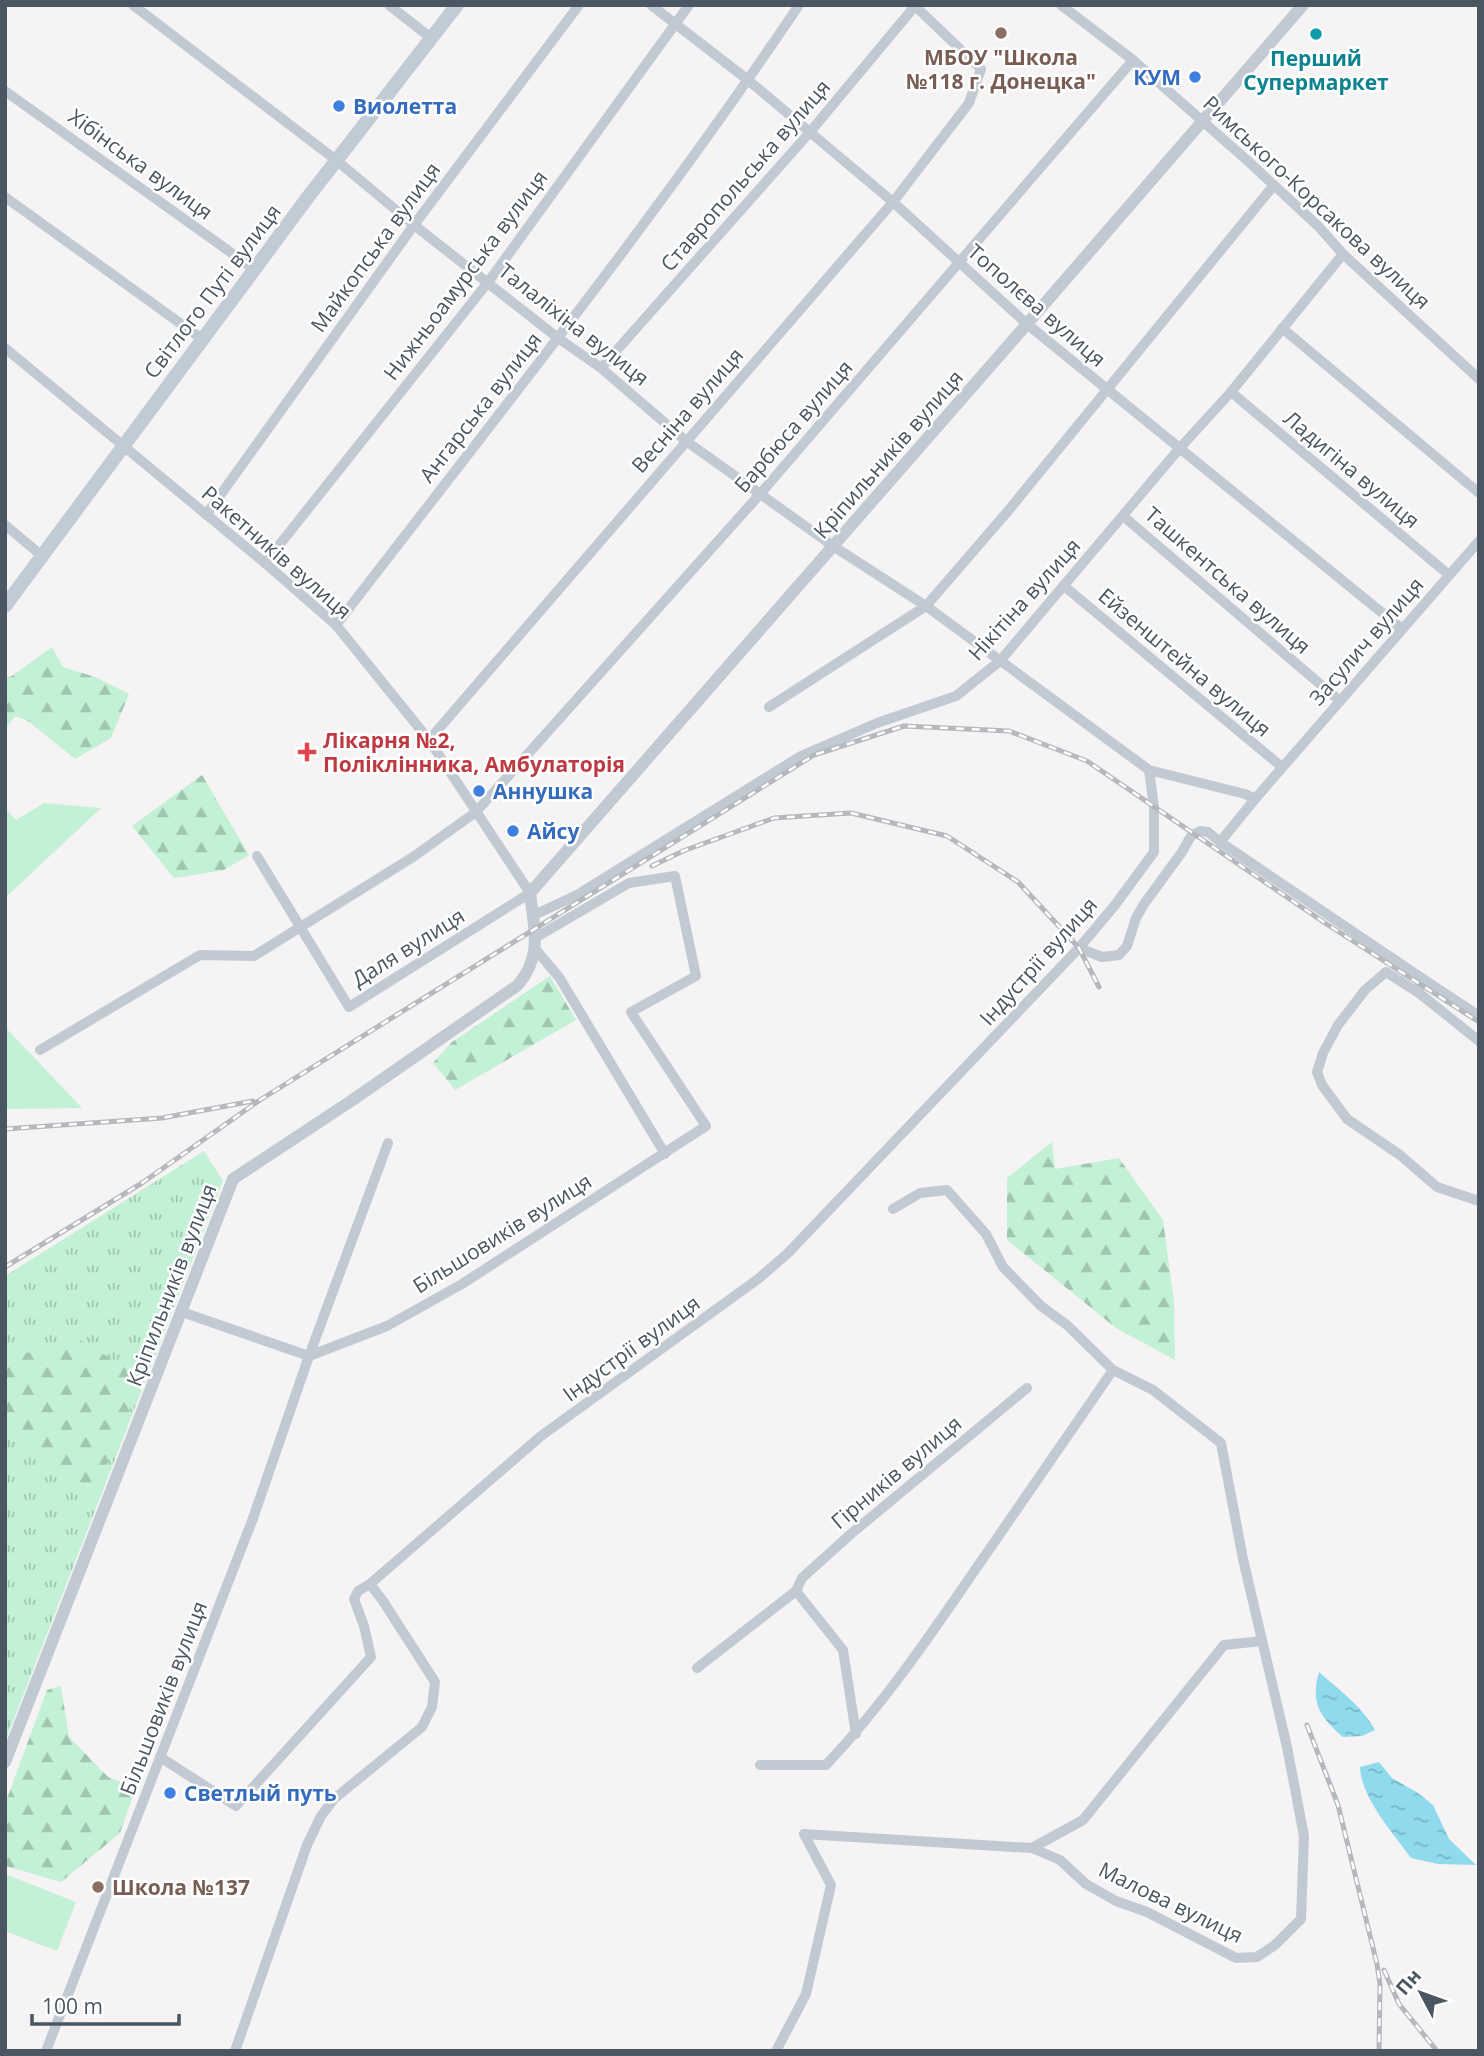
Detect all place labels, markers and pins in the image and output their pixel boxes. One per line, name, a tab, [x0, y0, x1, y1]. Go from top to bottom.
marker: МБОУ "Школа №118 г. Донецка"	[993, 25, 1009, 41]
marker: Перший Супермаркет	[1308, 26, 1324, 42]
place label: МБОУ "Школа №118 г. Донецка"	[906, 43, 1096, 95]
place label: Перший Супермаркет	[1243, 44, 1389, 96]
place label: КУМ	[1133, 63, 1181, 91]
marker: КУМ	[1187, 69, 1203, 85]
place label: Виолетта	[353, 92, 457, 120]
marker: Виолетта	[331, 98, 347, 114]
place label: Лікарня №2, Поліклінника, Амбулаторія	[323, 726, 625, 778]
marker: Лікарня №2, Поліклінника, Амбулаторія	[297, 742, 317, 762]
place label: Аннушка	[493, 777, 593, 805]
marker: Аннушка	[471, 783, 487, 799]
place label: Айсу	[527, 817, 579, 845]
marker: Айсу	[505, 823, 521, 839]
place label: Светлый путь	[184, 1779, 337, 1807]
marker: Светлый путь	[162, 1785, 178, 1801]
place label: Школа №137	[112, 1873, 250, 1901]
marker: Школа №137	[90, 1879, 106, 1895]

